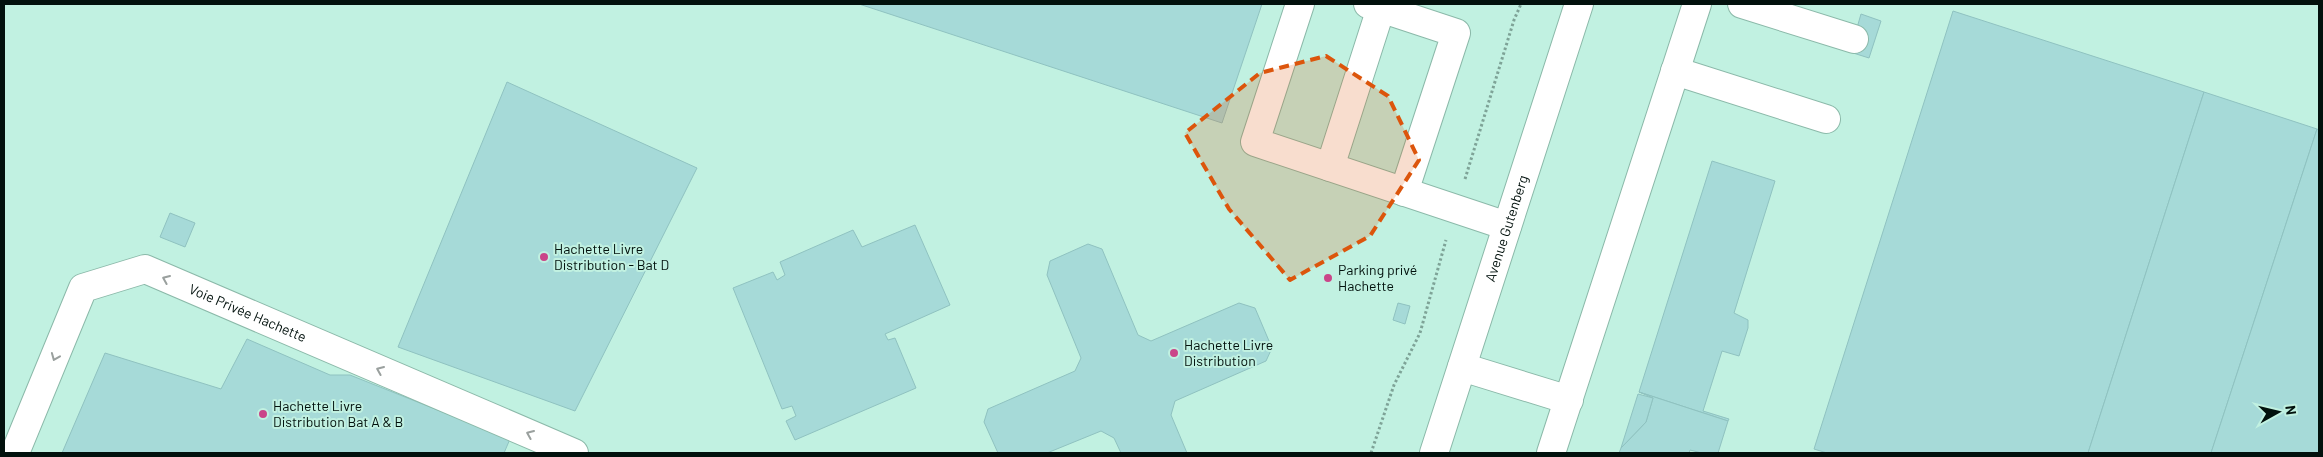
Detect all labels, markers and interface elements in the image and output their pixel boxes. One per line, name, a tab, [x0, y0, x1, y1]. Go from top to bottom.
street label: Avenue Gutenberg	[1481, 173, 1531, 284]
place label: Hachette Livre Distribution - Bat D	[554, 240, 669, 273]
marker: Hachette Livre Distribution - Bat D	[538, 251, 550, 263]
place label: Parking privé Hachette	[1338, 261, 1417, 294]
marker: Parking privé Hachette	[1322, 272, 1334, 284]
one-way arrow	[163, 274, 171, 284]
street label: Voie Privée Hachette	[187, 280, 309, 345]
place label: Hachette Livre Distribution	[1184, 336, 1273, 369]
marker: Hachette Livre Distribution	[1168, 347, 1180, 359]
one-way arrow	[50, 352, 61, 361]
one-way arrow	[376, 366, 385, 377]
north arrow	[2253, 387, 2303, 437]
place label: Hachette Livre Distribution Bat A & B	[273, 397, 403, 430]
text: N	[2282, 404, 2300, 416]
marker: Hachette Livre Distribution Bat A & B	[257, 408, 269, 420]
one-way arrow	[526, 430, 535, 441]

